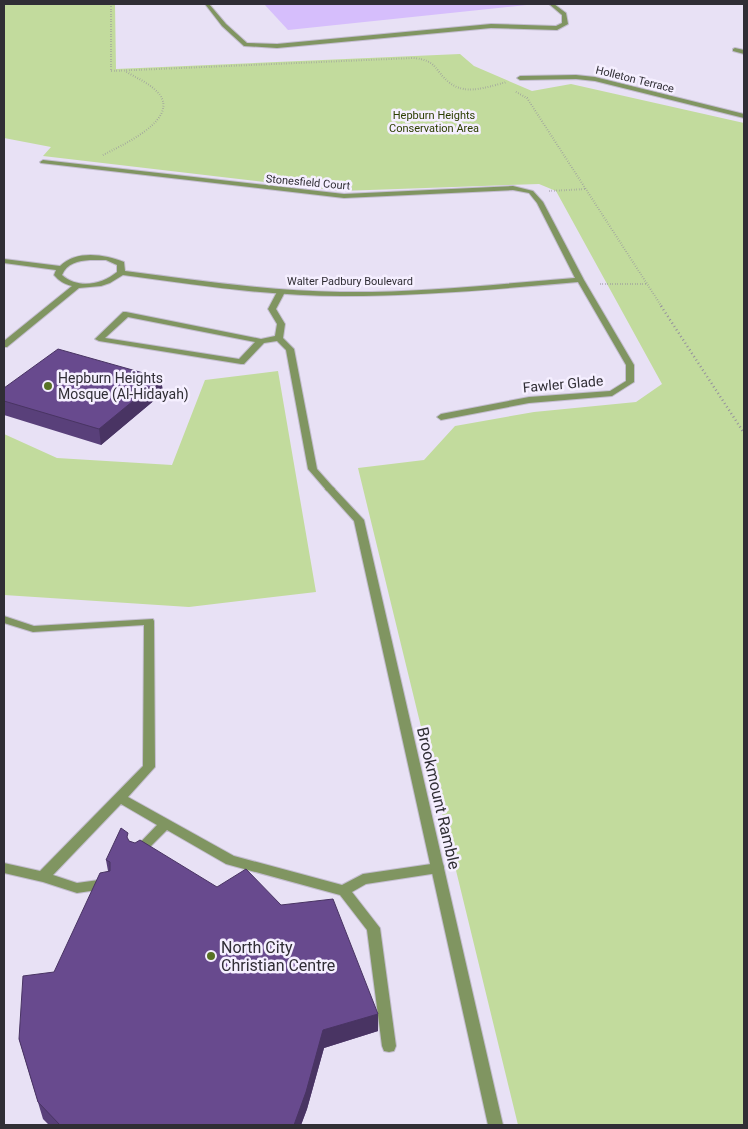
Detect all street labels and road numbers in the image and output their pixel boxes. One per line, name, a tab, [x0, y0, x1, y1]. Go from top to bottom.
street label: Holleton Terrace	[594, 63, 676, 96]
street label: Stonesfield Court	[265, 172, 351, 193]
street label: Walter Padbury Boulevard	[287, 275, 413, 288]
street label: Fawler Glade	[522, 373, 604, 395]
street label: Brookmount Ramble	[413, 725, 464, 871]

